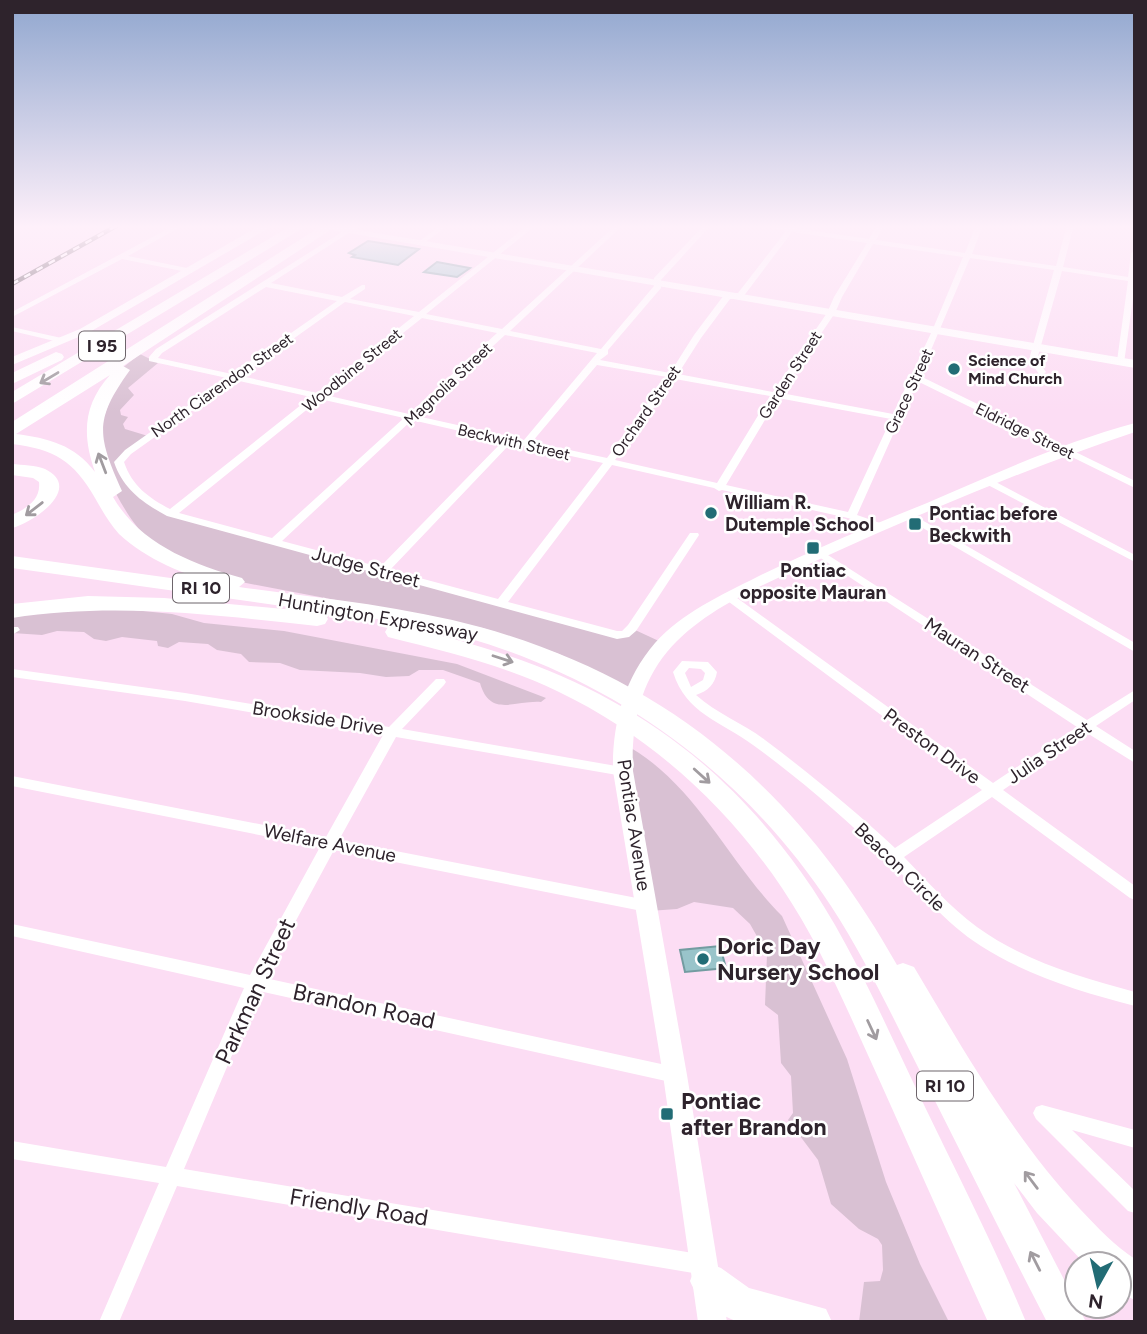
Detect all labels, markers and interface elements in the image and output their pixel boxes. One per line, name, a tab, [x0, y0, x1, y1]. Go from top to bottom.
street label: Woodbine Street	[299, 324, 405, 416]
street label: Garden Street	[754, 327, 826, 423]
street label: North Ciarendon Street	[147, 329, 297, 441]
road number: I 95	[79, 332, 125, 360]
street label: Magnolia Street	[400, 338, 496, 430]
street label: Grace Street	[881, 345, 937, 437]
place label: Science of Mind Church	[968, 351, 1062, 388]
marker: Science of Mind Church	[946, 361, 962, 377]
street label: Orchard Street	[608, 362, 684, 460]
one-way arrow	[39, 371, 59, 385]
street label: Eldridge Street	[972, 399, 1078, 463]
street label: Beckwith Street	[456, 420, 572, 464]
one-way arrow	[95, 453, 107, 475]
place label: William R. Dutemple School	[725, 491, 874, 536]
one-way arrow	[25, 502, 44, 517]
place label: Pontiac before Beckwith	[929, 502, 1058, 547]
marker: William R. Dutemple School	[703, 505, 719, 521]
marker: Pontiac before Beckwith	[907, 516, 923, 532]
marker: Pontiac opposite Mauran	[805, 540, 821, 556]
street label: Judge Street	[309, 542, 423, 592]
place label: Pontiac opposite Mauran	[740, 559, 886, 604]
road number: RI 10	[173, 574, 229, 602]
street label: Huntington Expressway	[276, 588, 480, 646]
street label: Mauran Street	[920, 612, 1034, 698]
one-way arrow	[492, 654, 514, 666]
street label: Brookside Drive	[251, 696, 385, 740]
street label: Preston Drive	[879, 703, 985, 789]
street label: Julia Street	[1003, 715, 1095, 789]
street label: Pontiac Avenue	[612, 758, 656, 892]
one-way arrow	[693, 767, 711, 783]
street label: Beacon Circle	[850, 818, 950, 916]
street label: Welfare Avenue	[262, 819, 398, 867]
street label: Parkman Street	[209, 913, 301, 1069]
place label: Doric Day Nursery School	[717, 932, 879, 986]
marker: Doric Day Nursery School	[695, 951, 711, 967]
street label: Brandon Road	[290, 977, 438, 1035]
one-way arrow	[866, 1019, 879, 1041]
road number: RI 10	[917, 1072, 973, 1100]
place label: Pontiac after Brandon	[681, 1087, 827, 1141]
marker: Pontiac after Brandon	[659, 1106, 675, 1122]
one-way arrow	[1023, 1171, 1038, 1190]
street label: Friendly Road	[288, 1182, 430, 1232]
north arrow	[1063, 1250, 1133, 1320]
one-way arrow	[1028, 1251, 1042, 1272]
text: N	[1087, 1289, 1105, 1314]

